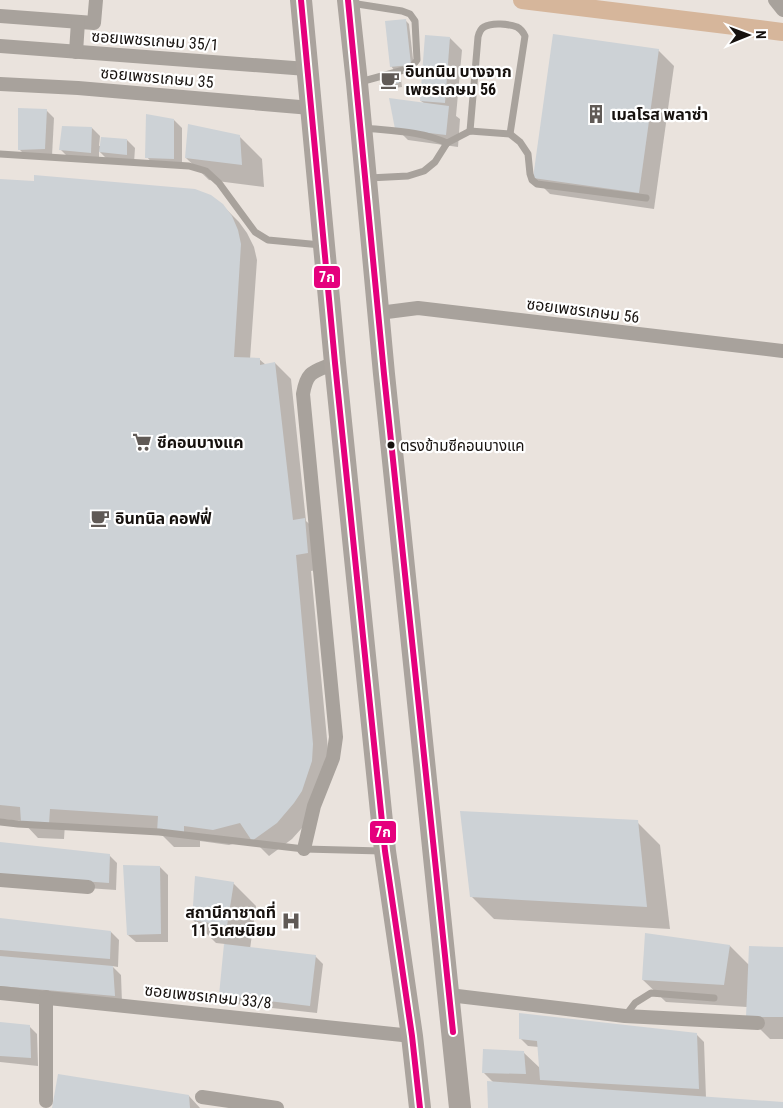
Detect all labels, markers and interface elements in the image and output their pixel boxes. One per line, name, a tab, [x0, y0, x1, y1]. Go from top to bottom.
north arrow	[723, 10, 773, 60]
street label: ซอยเพชรเกษม 35/1	[91, 27, 219, 54]
text: N	[753, 30, 769, 39]
place label: อินทนิน บางจาก เพชรเกษม 56	[405, 62, 512, 99]
street label: ซอยเพชรเกษม 35	[100, 63, 214, 92]
cafe icon: อินทนิน บางจาก เพชรเกษม 56	[379, 69, 401, 91]
building icon: เมลโรส พลาซ่า	[585, 103, 607, 125]
place label: เมลโรส พลาซ่า	[611, 105, 708, 124]
line badge: 7ก	[313, 265, 341, 289]
text: 7ก	[319, 269, 335, 285]
street label: ซอยเพชรเกษม 56	[525, 294, 641, 327]
supermarket icon: ซีคอนบางแค	[131, 431, 153, 453]
place label: ซีคอนบางแค	[157, 433, 244, 452]
place label: ตรงข้ามซีคอนบางแค	[400, 437, 525, 455]
marker: ตรงข้ามซีคอนบางแค	[386, 440, 396, 450]
cafe icon: อินทนิล คอฟฟี่	[89, 507, 111, 529]
place label: อินทนิล คอฟฟี่	[115, 507, 212, 528]
line badge: 7ก	[369, 820, 397, 844]
text: 7ก	[375, 824, 391, 840]
place label: สถานีกาชาดที่ 11 วิเศษนิยม	[185, 901, 276, 940]
hospital icon: สถานีกาชาดที่ 11 วิเศษนิยม	[280, 910, 302, 932]
street label: ซอยเพชรเกษม 33/8	[144, 980, 272, 1013]

